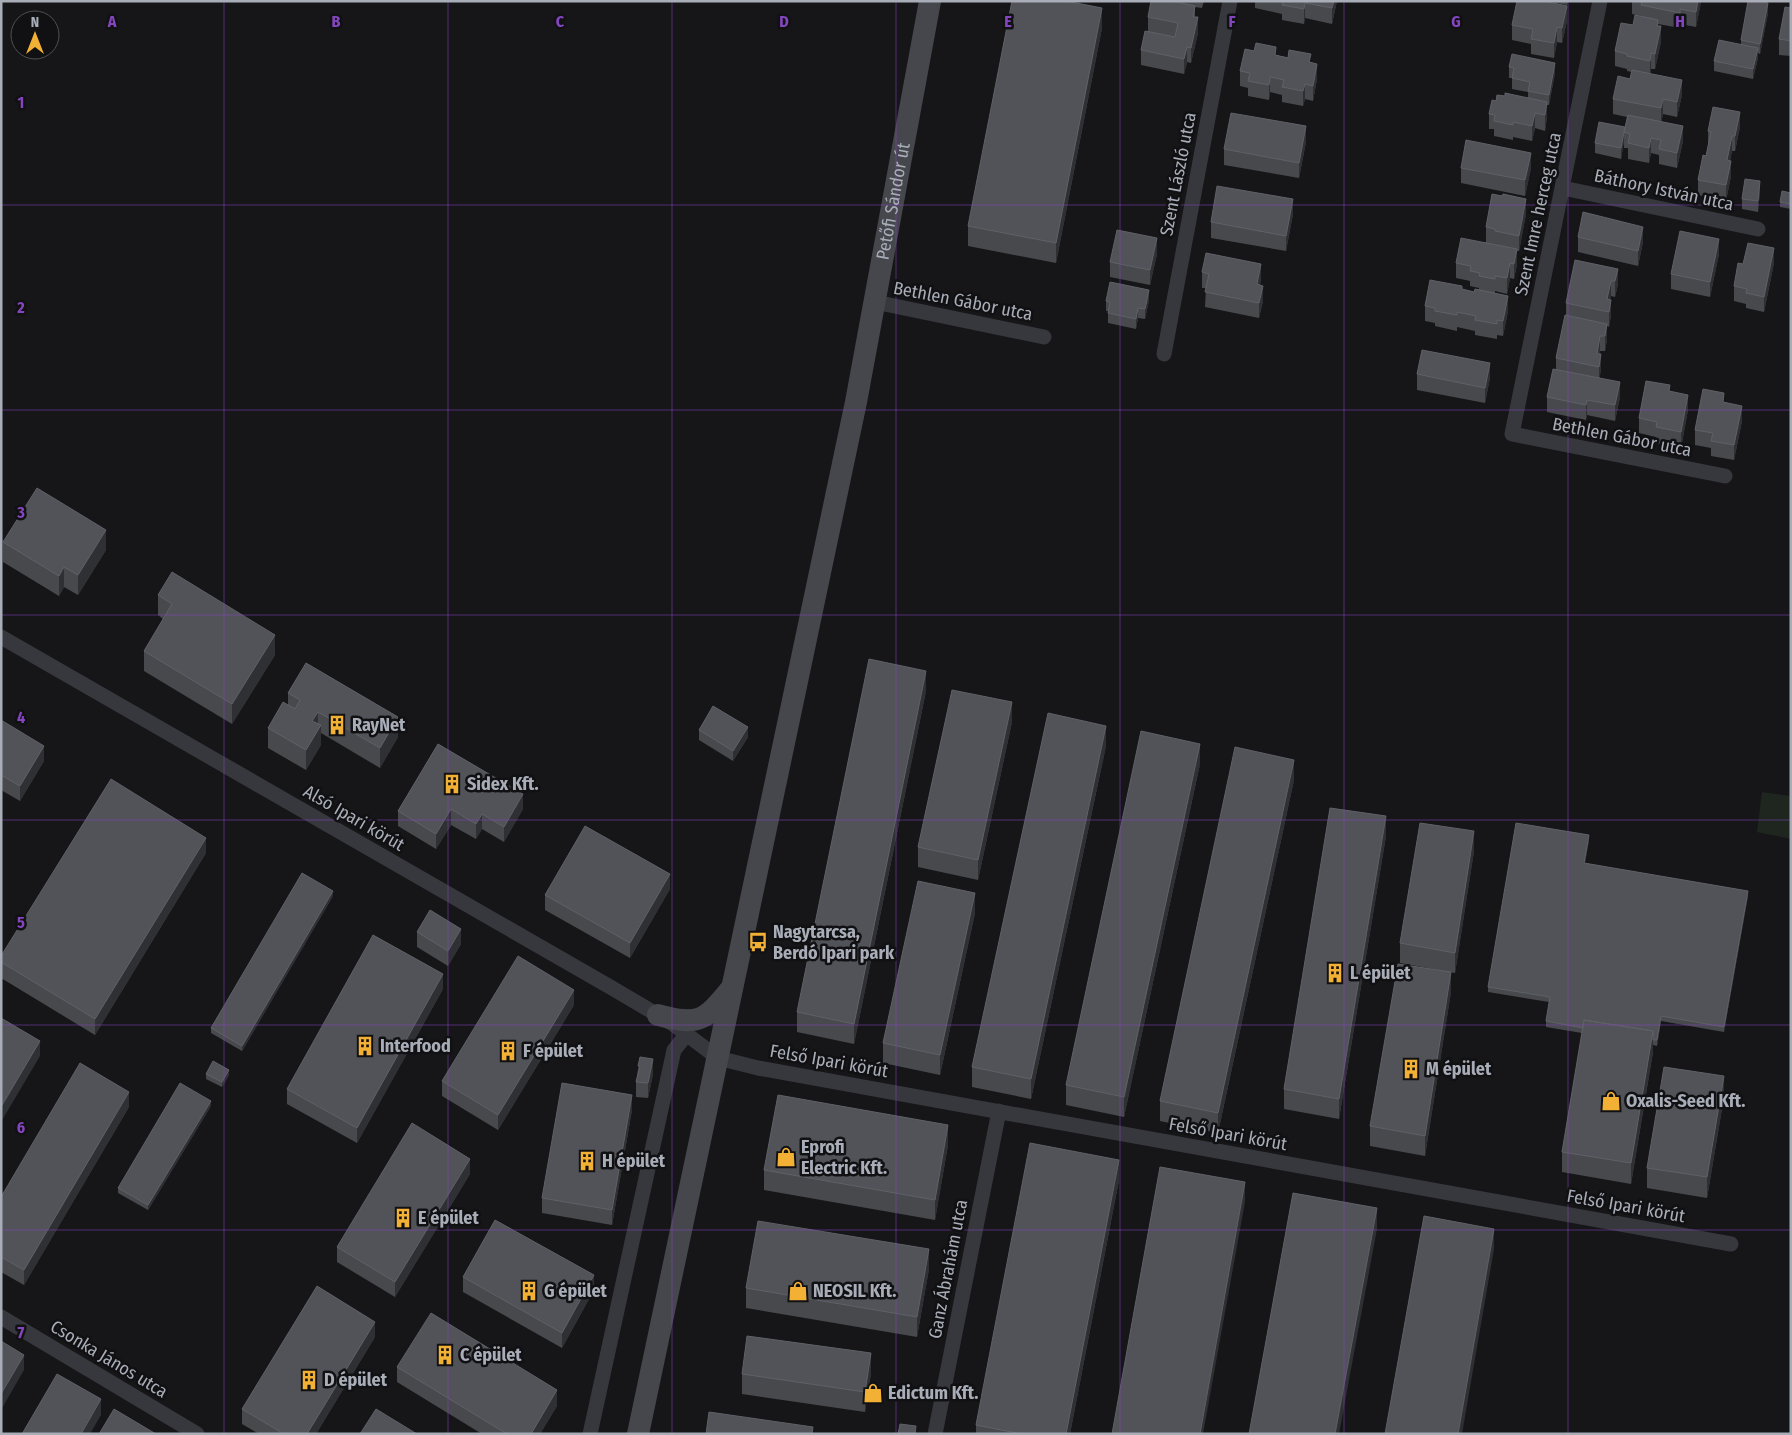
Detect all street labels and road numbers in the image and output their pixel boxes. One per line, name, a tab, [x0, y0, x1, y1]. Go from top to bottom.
street label: Szent László utca	[1155, 110, 1201, 238]
street label: Szent Imre herceg utca	[1510, 130, 1566, 298]
street label: Petőfi Sándor út	[871, 141, 915, 262]
street label: Báthory István utca	[1592, 164, 1736, 216]
street label: Bethlen Gábor utca	[891, 277, 1035, 325]
street label: Bethlen Gábor utca	[1550, 413, 1694, 461]
street label: Alsó Ipari körút	[300, 780, 408, 856]
street label: Felső Ipari körút	[768, 1040, 890, 1082]
street label: Felső Ipari körút	[1167, 1113, 1289, 1155]
street label: Felső Ipari körút	[1565, 1185, 1687, 1227]
street label: Ganz Ábrahám utca	[923, 1197, 972, 1340]
street label: Csonka János utca	[46, 1315, 172, 1403]

